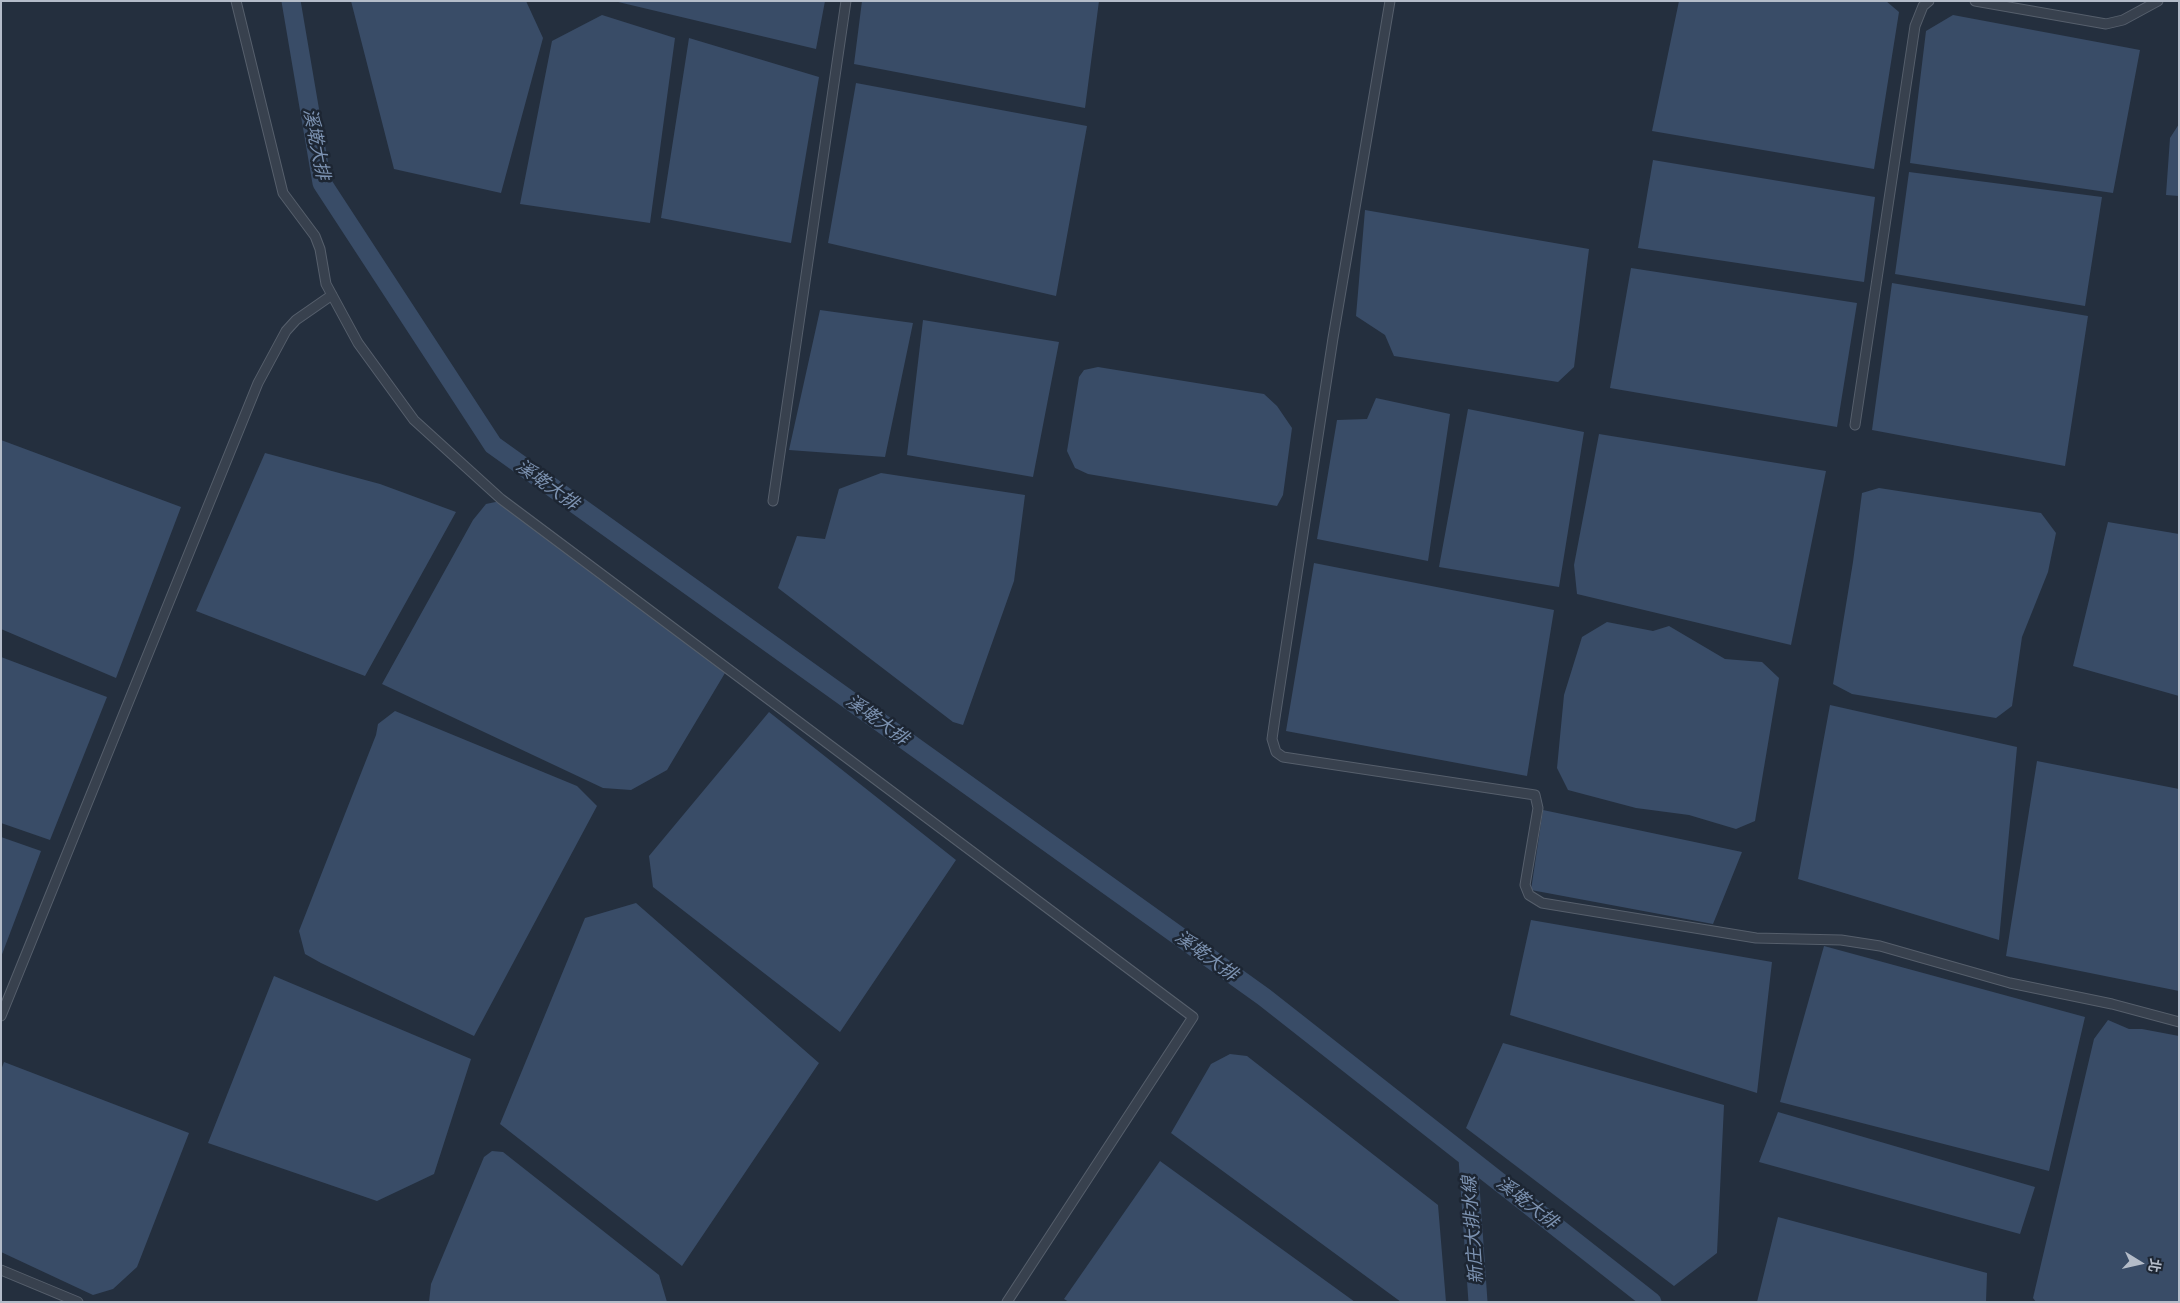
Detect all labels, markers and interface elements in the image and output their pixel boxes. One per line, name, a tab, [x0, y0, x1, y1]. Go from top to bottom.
water label: 溪墘大排	[299, 107, 333, 181]
water label: 溪墘大排	[512, 455, 582, 515]
water label: 溪墘大排	[842, 690, 912, 750]
water label: 溪墘大排	[1171, 926, 1241, 986]
water label: 溪墘大排	[1492, 1172, 1562, 1234]
water label: 新庄大排水線	[1458, 1175, 1488, 1285]
north arrow	[2115, 1238, 2165, 1288]
text: 北	[2146, 1257, 2165, 1274]

